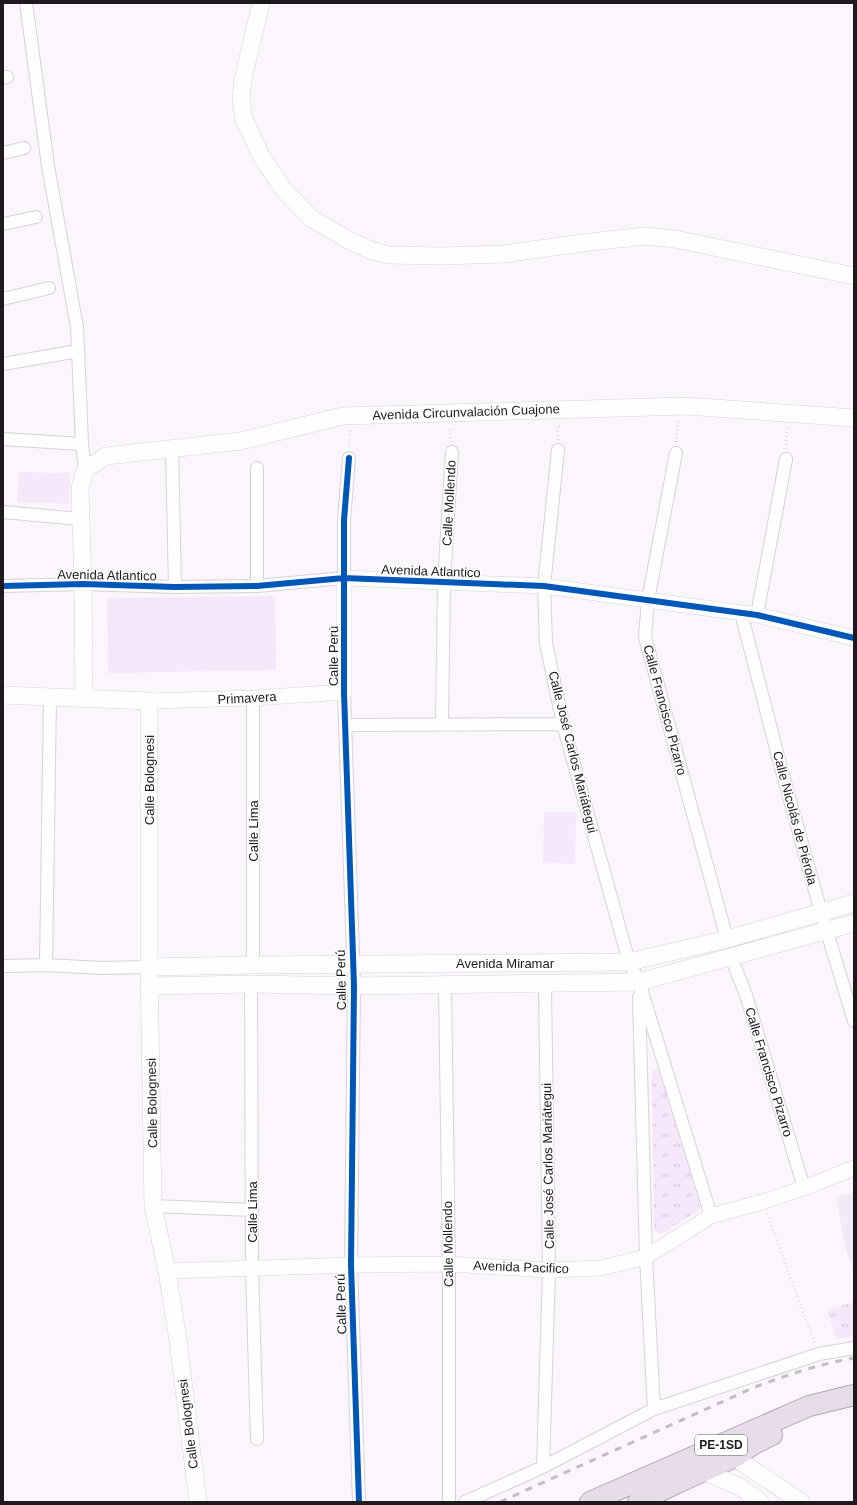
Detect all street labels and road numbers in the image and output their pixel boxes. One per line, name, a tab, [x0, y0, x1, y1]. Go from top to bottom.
street label: Avenida Circunvalación Cuajone	[372, 401, 560, 423]
street label: Calle Mollendo	[439, 460, 459, 546]
street label: Avenida Atlantico	[381, 562, 481, 580]
street label: Avenida Atlantico	[57, 567, 157, 583]
street label: Calle Perú	[326, 626, 341, 686]
street label: Calle Francisco Pizarro	[640, 643, 690, 777]
street label: Calle José Carlos Mariátegui	[546, 670, 600, 835]
street label: Primavera	[217, 689, 278, 707]
street label: Calle Bolognesi	[142, 735, 157, 825]
street label: Calle Nicolás de Piérola	[770, 749, 820, 887]
street label: Calle Lima	[246, 800, 261, 862]
street label: Calle Perú	[333, 950, 349, 1010]
street label: Avenida Miramar	[456, 956, 555, 971]
street label: Calle Francisco Pizarro	[742, 1006, 796, 1138]
street label: Calle Bolognesi	[144, 1058, 160, 1148]
street label: Calle José Carlos Mariátegui	[539, 1083, 557, 1249]
street label: Calle Lima	[245, 1181, 260, 1243]
street label: Calle Mollendo	[440, 1201, 456, 1287]
street label: Avenida Pacifico	[473, 1258, 569, 1276]
street label: Calle Perú	[332, 1273, 350, 1335]
street label: Calle Bolognesi	[175, 1378, 201, 1470]
road number: PE-1SD	[695, 1435, 747, 1455]

